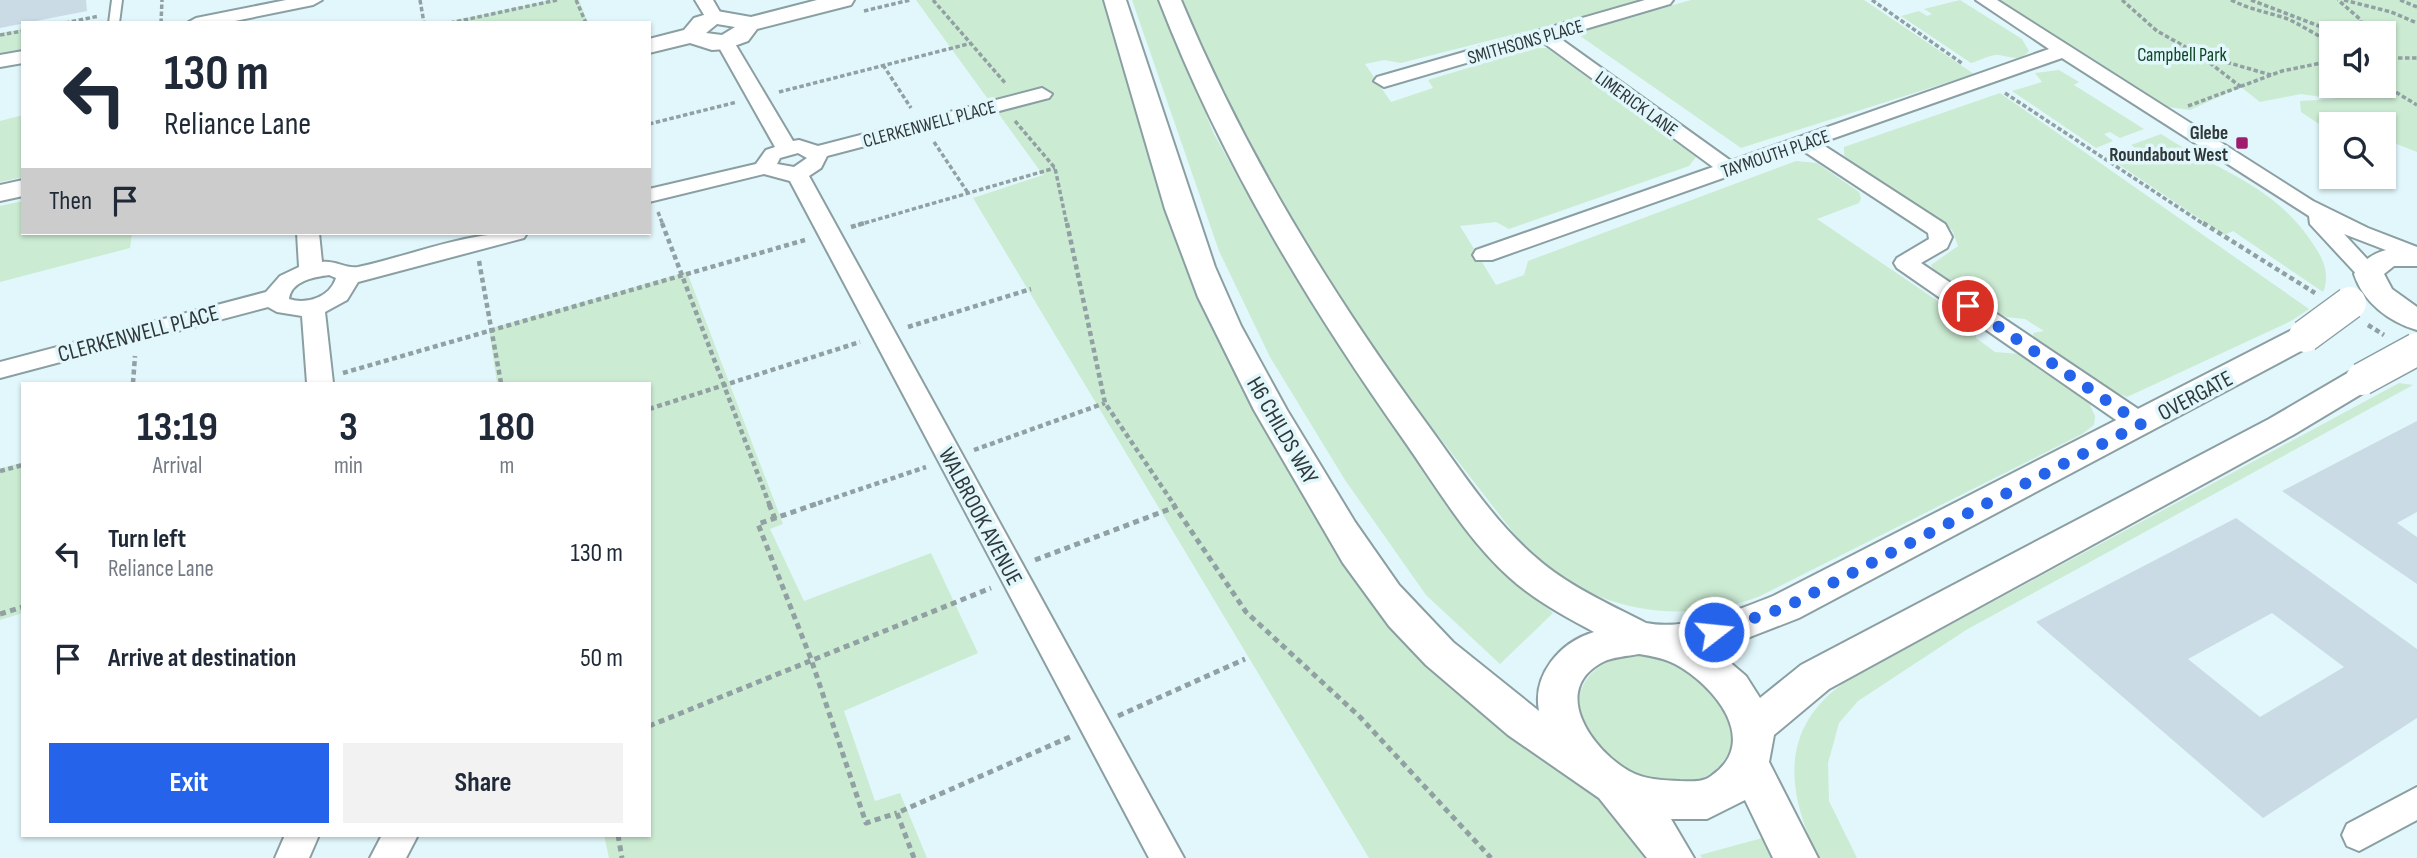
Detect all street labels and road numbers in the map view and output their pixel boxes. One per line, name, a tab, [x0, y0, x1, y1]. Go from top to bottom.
street label: SMITHSONS PLACE	[1465, 15, 1586, 70]
street label: LIMERICK LANE	[1590, 67, 1682, 142]
street label: CLERKENWELL PLACE	[861, 96, 998, 153]
street label: TAYMOUTH PLACE	[1718, 125, 1833, 184]
street label: CLERKENWELL PLACE	[55, 299, 222, 369]
street label: OVERGATE	[2153, 365, 2238, 427]
street label: H6 CHILDS WAY	[1240, 372, 1324, 489]
street label: WALBROOK AVENUE	[932, 443, 1028, 590]

